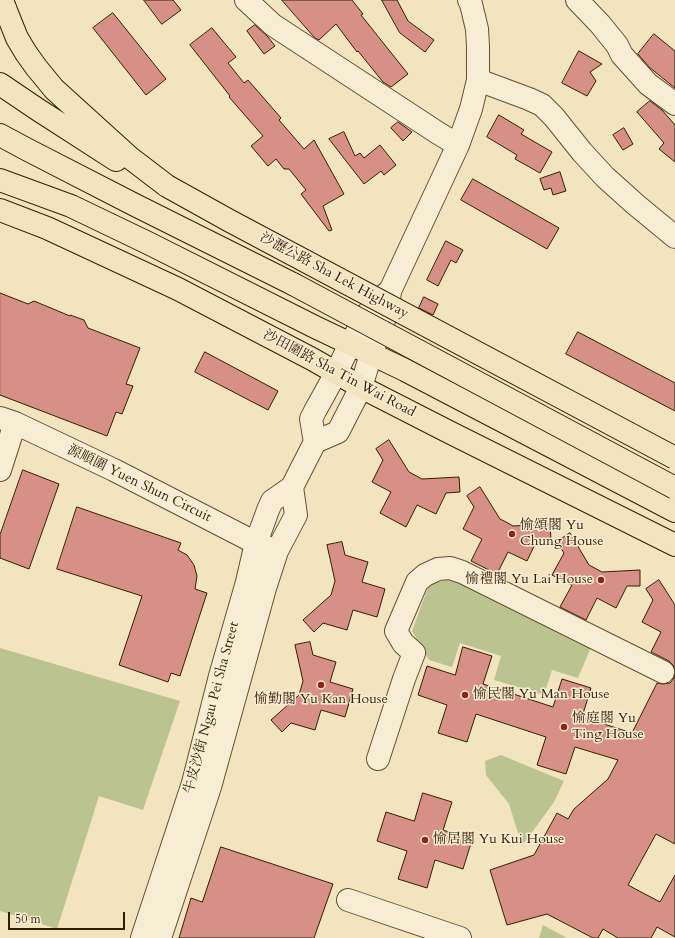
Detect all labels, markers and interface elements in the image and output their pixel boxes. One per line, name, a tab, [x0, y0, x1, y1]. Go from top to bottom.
street label: 沙瀝公路 Sha Lek Highway	[257, 230, 411, 322]
street label: 沙田圍路 Sha Tin Wai Road	[260, 327, 418, 421]
street label: 源順圍 Yuen Shun Circuit	[64, 442, 214, 526]
place label: 愉頌閣 Yu Chung House	[520, 518, 604, 550]
marker: 愉頌閣 Yu Chung House	[507, 529, 517, 539]
place label: 愉禮閣 Yu Lai House	[465, 572, 593, 588]
marker: 愉禮閣 Yu Lai House	[596, 575, 606, 585]
street label: 牛皮沙街 Ngau Pei Sha Street	[181, 620, 243, 796]
marker: 愉勤閣 Yu Kan House	[316, 680, 326, 690]
place label: 愉民閣 Yu Man House	[473, 687, 610, 703]
marker: 愉民閣 Yu Man House	[460, 690, 470, 700]
place label: 愉勤閣 Yu Kan House	[254, 692, 388, 708]
place label: 愉庭閣 Yu Ting House	[572, 711, 644, 744]
marker: 愉庭閣 Yu Ting House	[559, 722, 569, 732]
place label: 愉居閣 Yu Kui House	[433, 832, 564, 848]
marker: 愉居閣 Yu Kui House	[420, 835, 430, 845]
scale bar	[10, 904, 127, 930]
text: 50 m	[15, 911, 41, 927]

